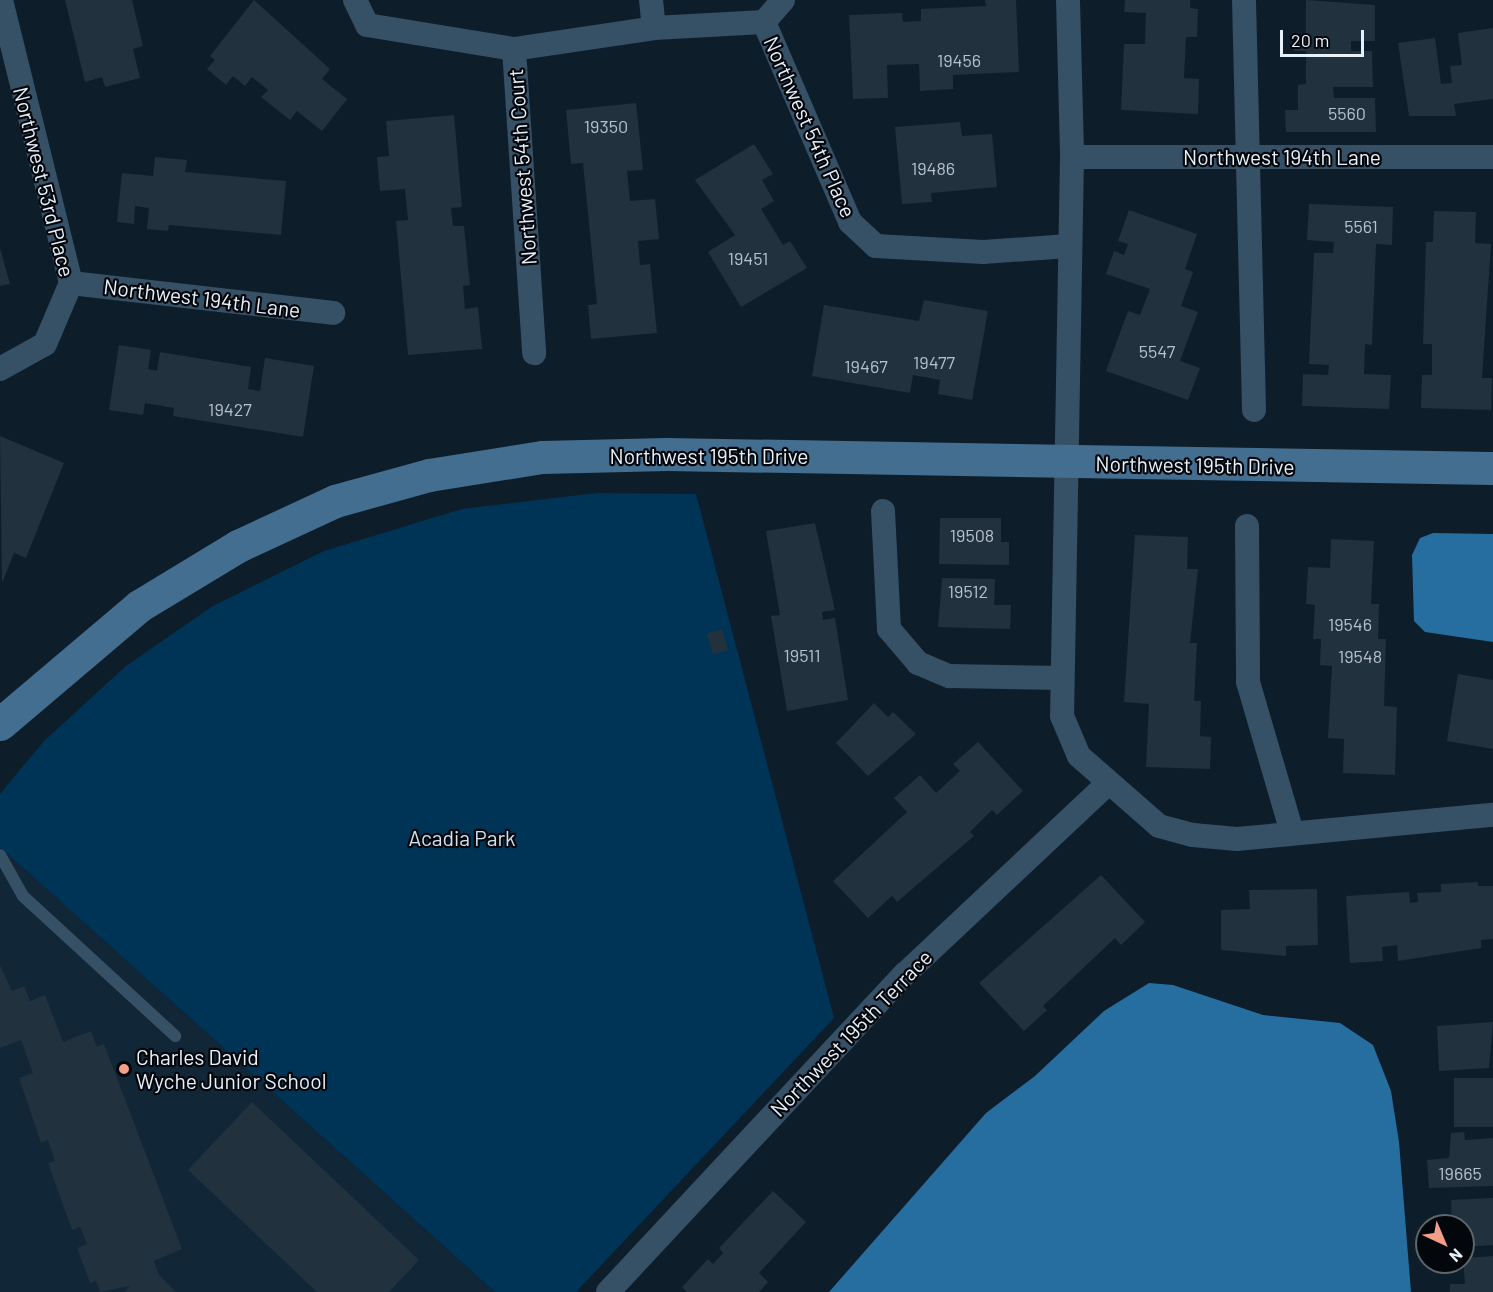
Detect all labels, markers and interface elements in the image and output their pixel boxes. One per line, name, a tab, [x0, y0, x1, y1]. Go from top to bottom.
scale bar	[1283, 18, 1367, 56]
text: 20 m	[1291, 29, 1329, 51]
street label: Northwest 54th Place	[759, 33, 861, 221]
house number: 19456	[937, 49, 981, 71]
street label: Northwest 54th Court	[503, 68, 541, 266]
street label: Northwest 53rd Place	[8, 84, 80, 280]
house number: 5560	[1328, 102, 1366, 124]
house number: 19350	[584, 115, 628, 137]
street label: Northwest 194th Lane	[1183, 144, 1381, 170]
house number: 19486	[911, 157, 955, 179]
house number: 5561	[1344, 215, 1378, 237]
house number: 19451	[728, 247, 768, 269]
street label: Northwest 194th Lane	[102, 273, 302, 323]
house number: 5547	[1139, 340, 1175, 362]
house number: 19477	[913, 351, 955, 373]
house number: 19467	[844, 355, 888, 377]
house number: 19427	[208, 398, 252, 420]
street label: Northwest 195th Drive	[609, 443, 809, 469]
street label: Northwest 195th Drive	[1095, 451, 1295, 479]
house number: 19508	[950, 524, 994, 546]
house number: 19512	[948, 580, 988, 602]
house number: 19546	[1328, 613, 1372, 635]
house number: 19511	[783, 644, 821, 666]
house number: 19548	[1338, 645, 1382, 667]
park label: Acadia Park	[408, 825, 516, 851]
street label: Northwest 195th Terrace	[765, 944, 937, 1122]
place label: Charles David Wyche Junior School	[136, 1044, 326, 1094]
marker: Charles David Wyche Junior School	[117, 1062, 131, 1076]
house number: 19665	[1438, 1162, 1482, 1184]
north arrow	[1415, 1214, 1475, 1274]
text: N	[1446, 1245, 1467, 1266]

